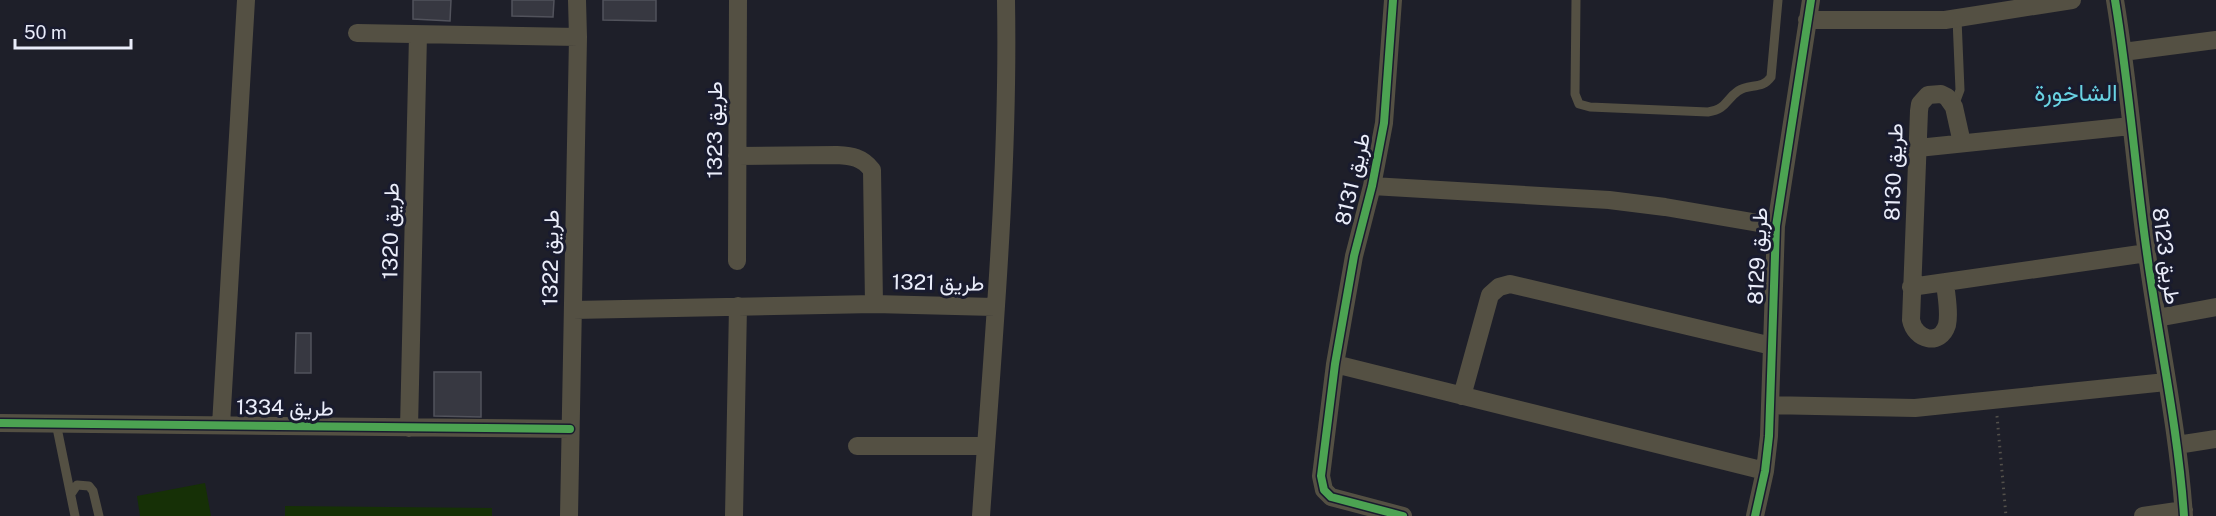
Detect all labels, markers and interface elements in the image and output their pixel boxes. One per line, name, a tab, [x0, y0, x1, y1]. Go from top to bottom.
scale bar	[15, 12, 130, 50]
text: 50 m	[24, 22, 67, 43]
district label: الشاخورة	[2034, 78, 2118, 108]
street label: طريق 1323	[702, 81, 728, 179]
street label: طريق 8130	[1879, 123, 1909, 221]
street label: طريق 8131	[1330, 130, 1376, 228]
street label: طريق 1320	[377, 182, 405, 280]
street label: طريق 8123	[2146, 206, 2186, 306]
street label: طريق 8129	[1742, 207, 1774, 305]
street label: طريق 1322	[537, 210, 565, 306]
street label: طريق 1321	[892, 269, 984, 297]
street label: طريق 1334	[236, 394, 334, 422]

